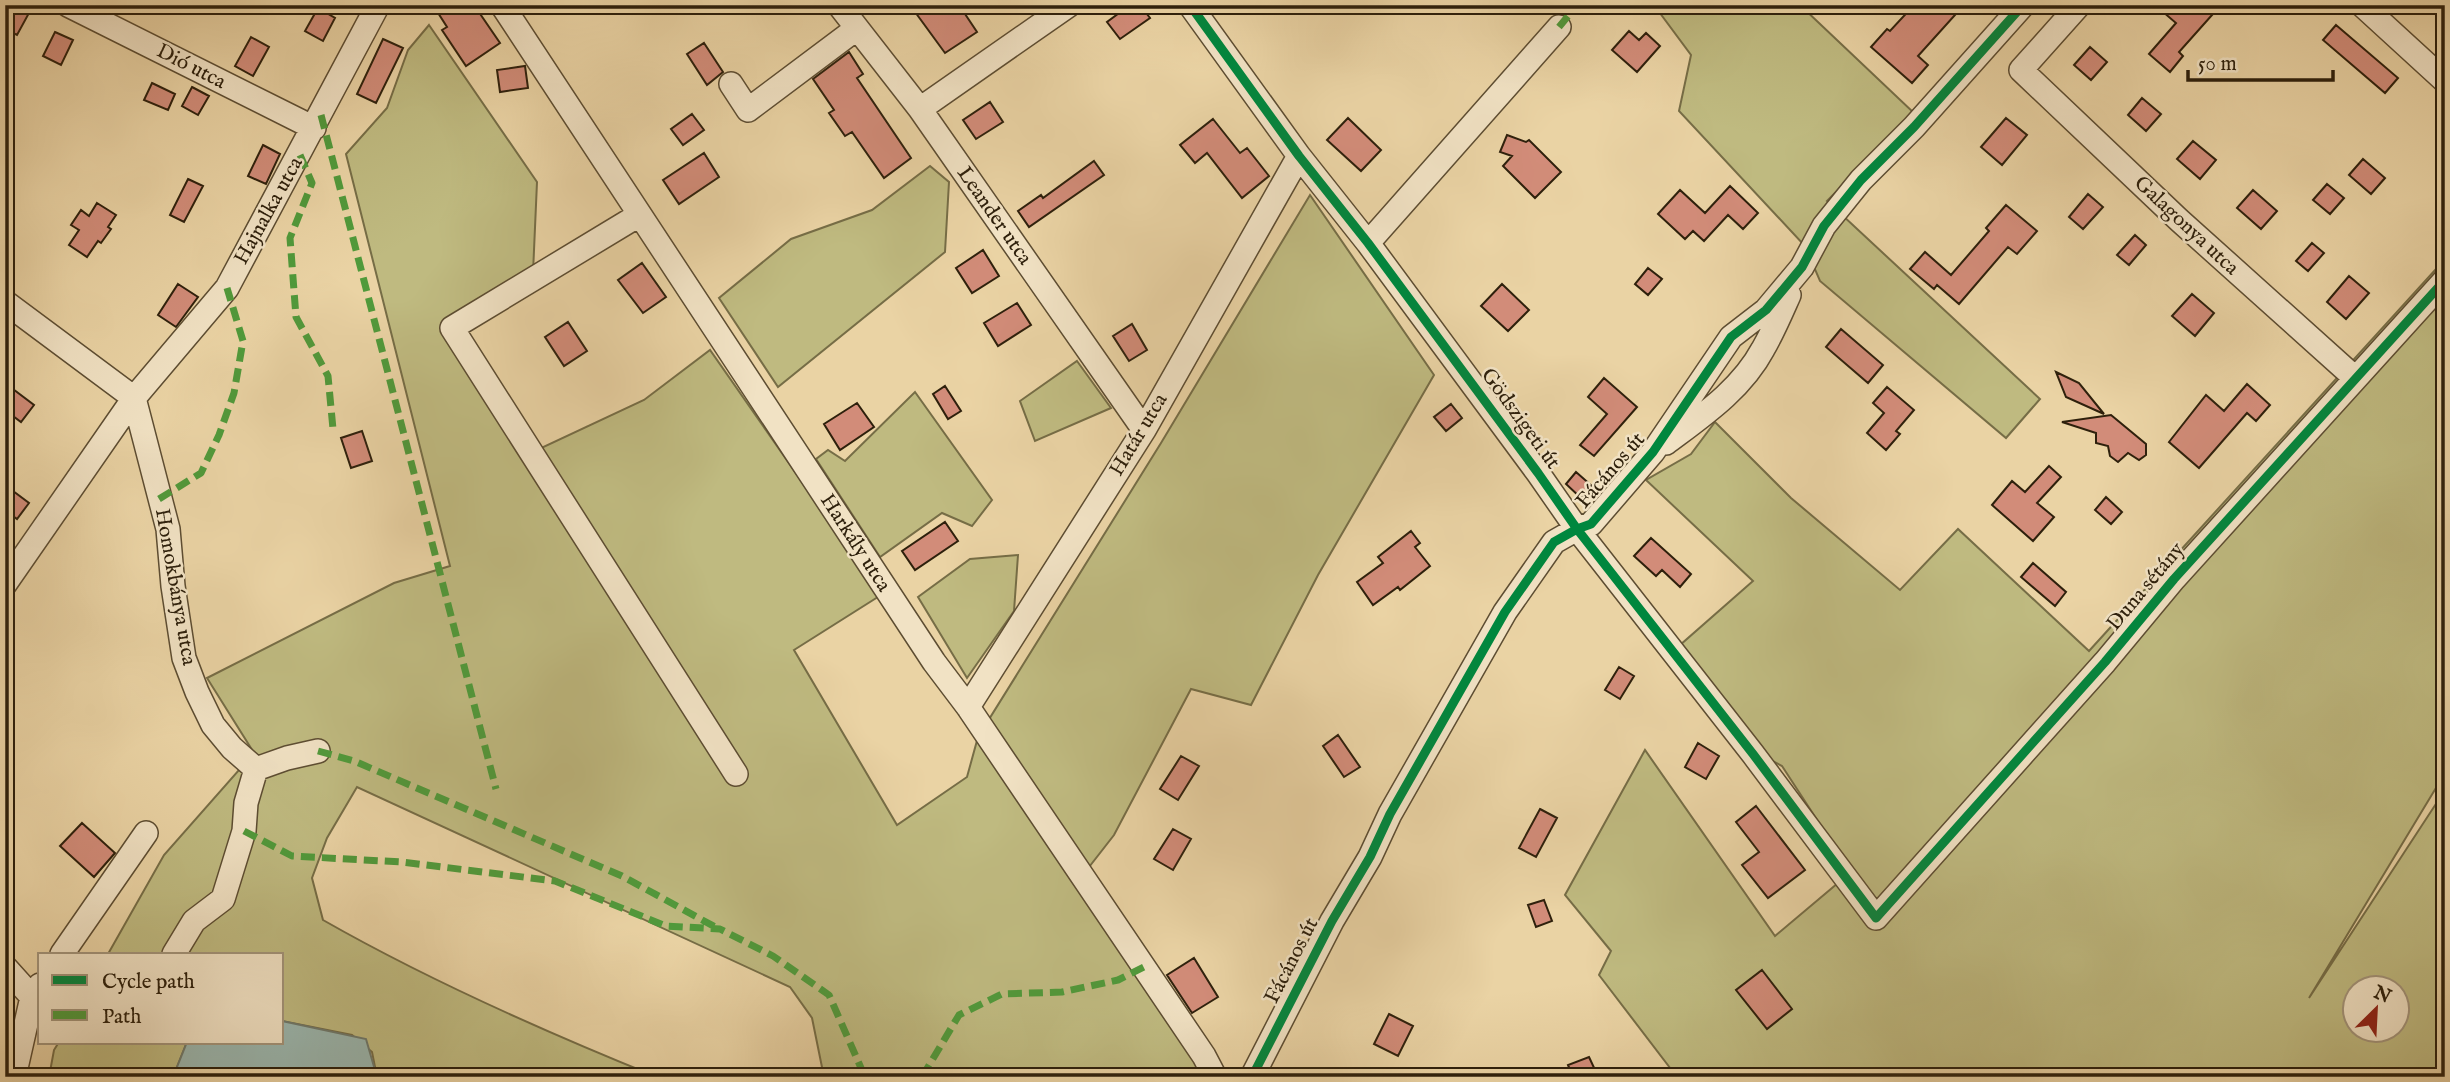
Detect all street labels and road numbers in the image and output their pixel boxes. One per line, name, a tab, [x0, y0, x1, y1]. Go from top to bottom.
street label: Dió utca	[152, 38, 231, 96]
street label: Hajnalka utca	[228, 152, 310, 270]
street label: Leander utca	[950, 161, 1038, 271]
street label: Galagonya utca	[2128, 170, 2245, 282]
street label: Gödszigeti út	[1474, 363, 1566, 475]
street label: Határ utca	[1104, 388, 1175, 481]
street label: Fácános út	[1570, 427, 1652, 515]
street label: Harkály utca	[813, 489, 897, 598]
street label: Homokbánya utca	[148, 506, 202, 669]
street label: Duna sétány	[2101, 537, 2191, 637]
street label: Fácános út	[1259, 914, 1325, 1008]

